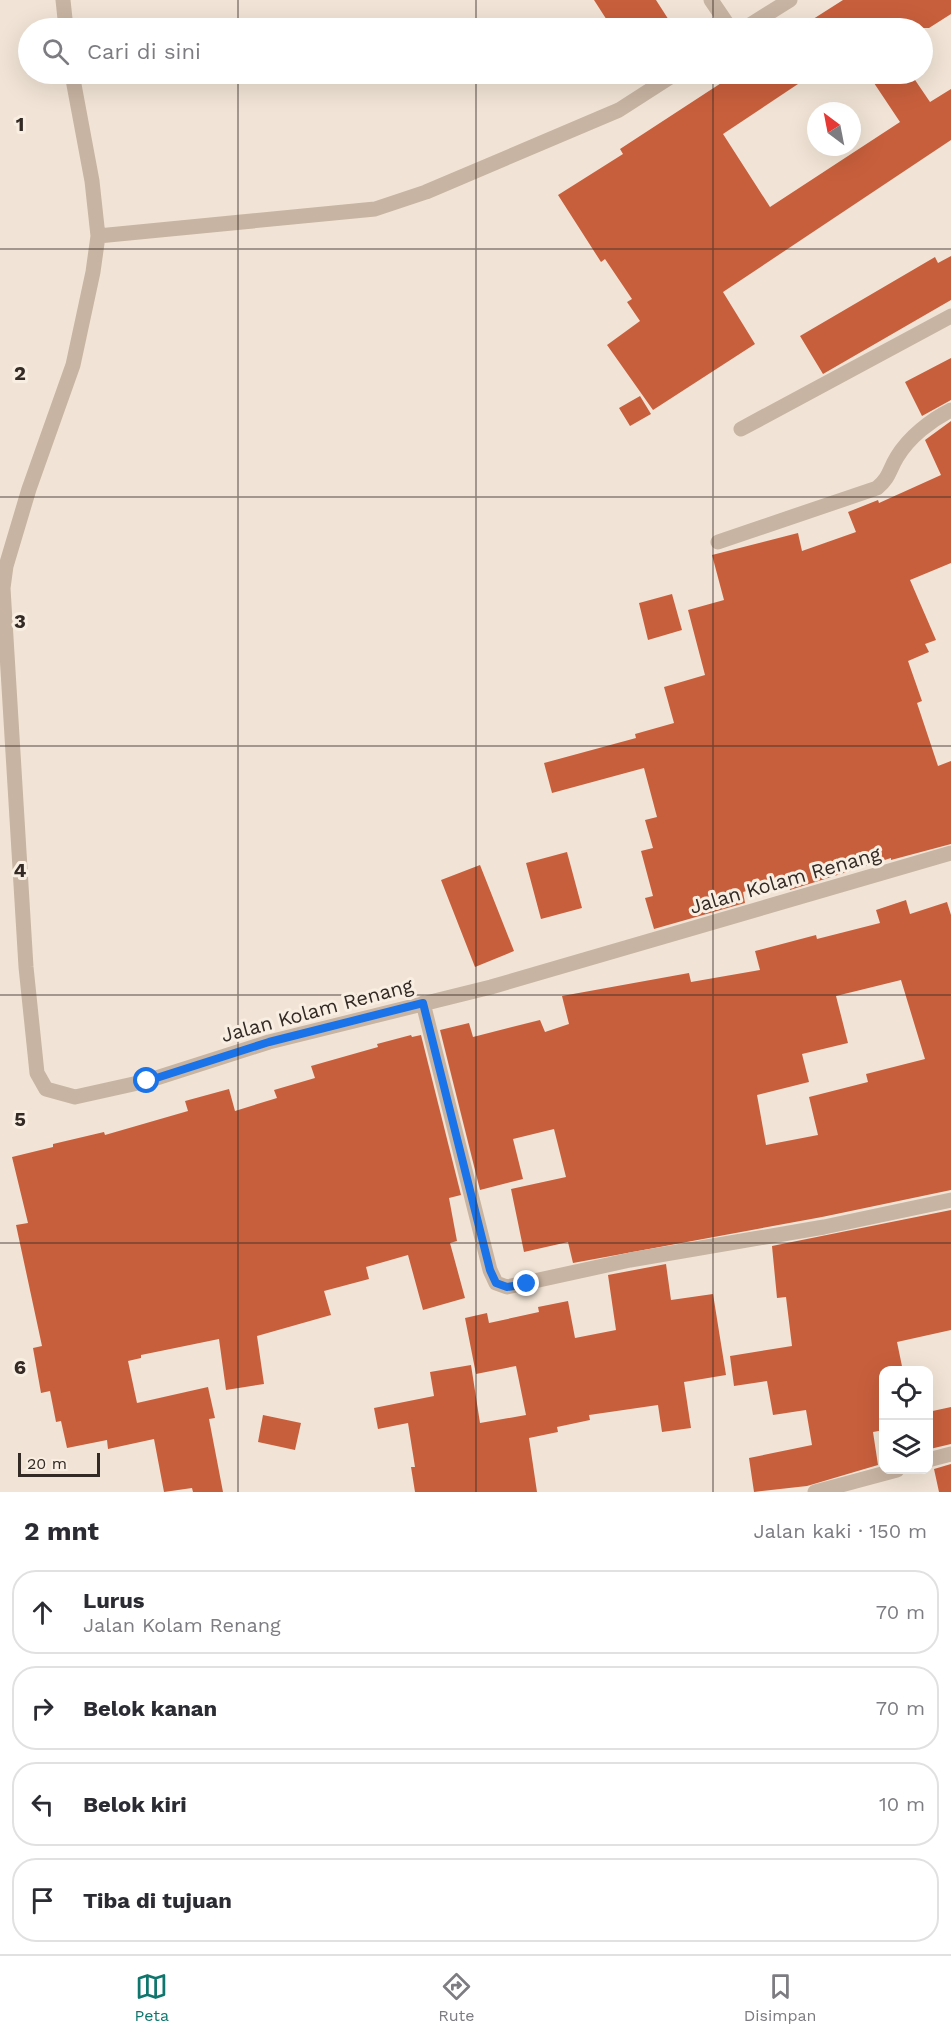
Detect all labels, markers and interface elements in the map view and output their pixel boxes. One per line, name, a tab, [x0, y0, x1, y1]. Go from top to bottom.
search box	[18, 18, 933, 84]
icon: search	[39, 35, 72, 68]
text: Cari di sini	[87, 39, 201, 64]
north arrow	[807, 102, 861, 156]
text: 1	[16, 112, 24, 136]
text: 2	[14, 361, 26, 385]
text: 3	[14, 609, 26, 633]
street label: Jalan Kolam Renang	[687, 841, 884, 919]
text: 4	[14, 858, 27, 882]
street label: Jalan Kolam Renang	[218, 973, 416, 1047]
route start	[133, 1067, 159, 1093]
text: 5	[14, 1107, 26, 1131]
route end	[513, 1270, 539, 1296]
text: 6	[14, 1355, 26, 1379]
map controls	[879, 1366, 933, 1474]
button: locate	[879, 1366, 933, 1420]
button: layers	[879, 1420, 933, 1474]
scale bar	[18, 1450, 100, 1478]
text: 20 m	[27, 1454, 67, 1473]
text: 2 mnt	[24, 1516, 99, 1546]
text: Jalan kaki · 150 m	[753, 1519, 927, 1543]
text: Lurus	[83, 1588, 145, 1613]
icon: ahead	[26, 1596, 59, 1629]
text: 70 m	[876, 1600, 925, 1624]
text: Jalan Kolam Renang	[83, 1613, 281, 1637]
icon: right	[26, 1692, 59, 1725]
text: Belok kanan	[83, 1696, 217, 1721]
text: 70 m	[876, 1696, 925, 1720]
icon: left	[26, 1788, 59, 1821]
text: Belok kiri	[83, 1792, 187, 1817]
text: 10 m	[879, 1792, 925, 1816]
icon: arrive	[26, 1884, 59, 1917]
text: Tiba di tujuan	[83, 1888, 232, 1913]
tab: Peta	[135, 1970, 169, 2025]
tab: Rute	[438, 1970, 475, 2025]
tab: Disimpan	[744, 1970, 816, 2025]

